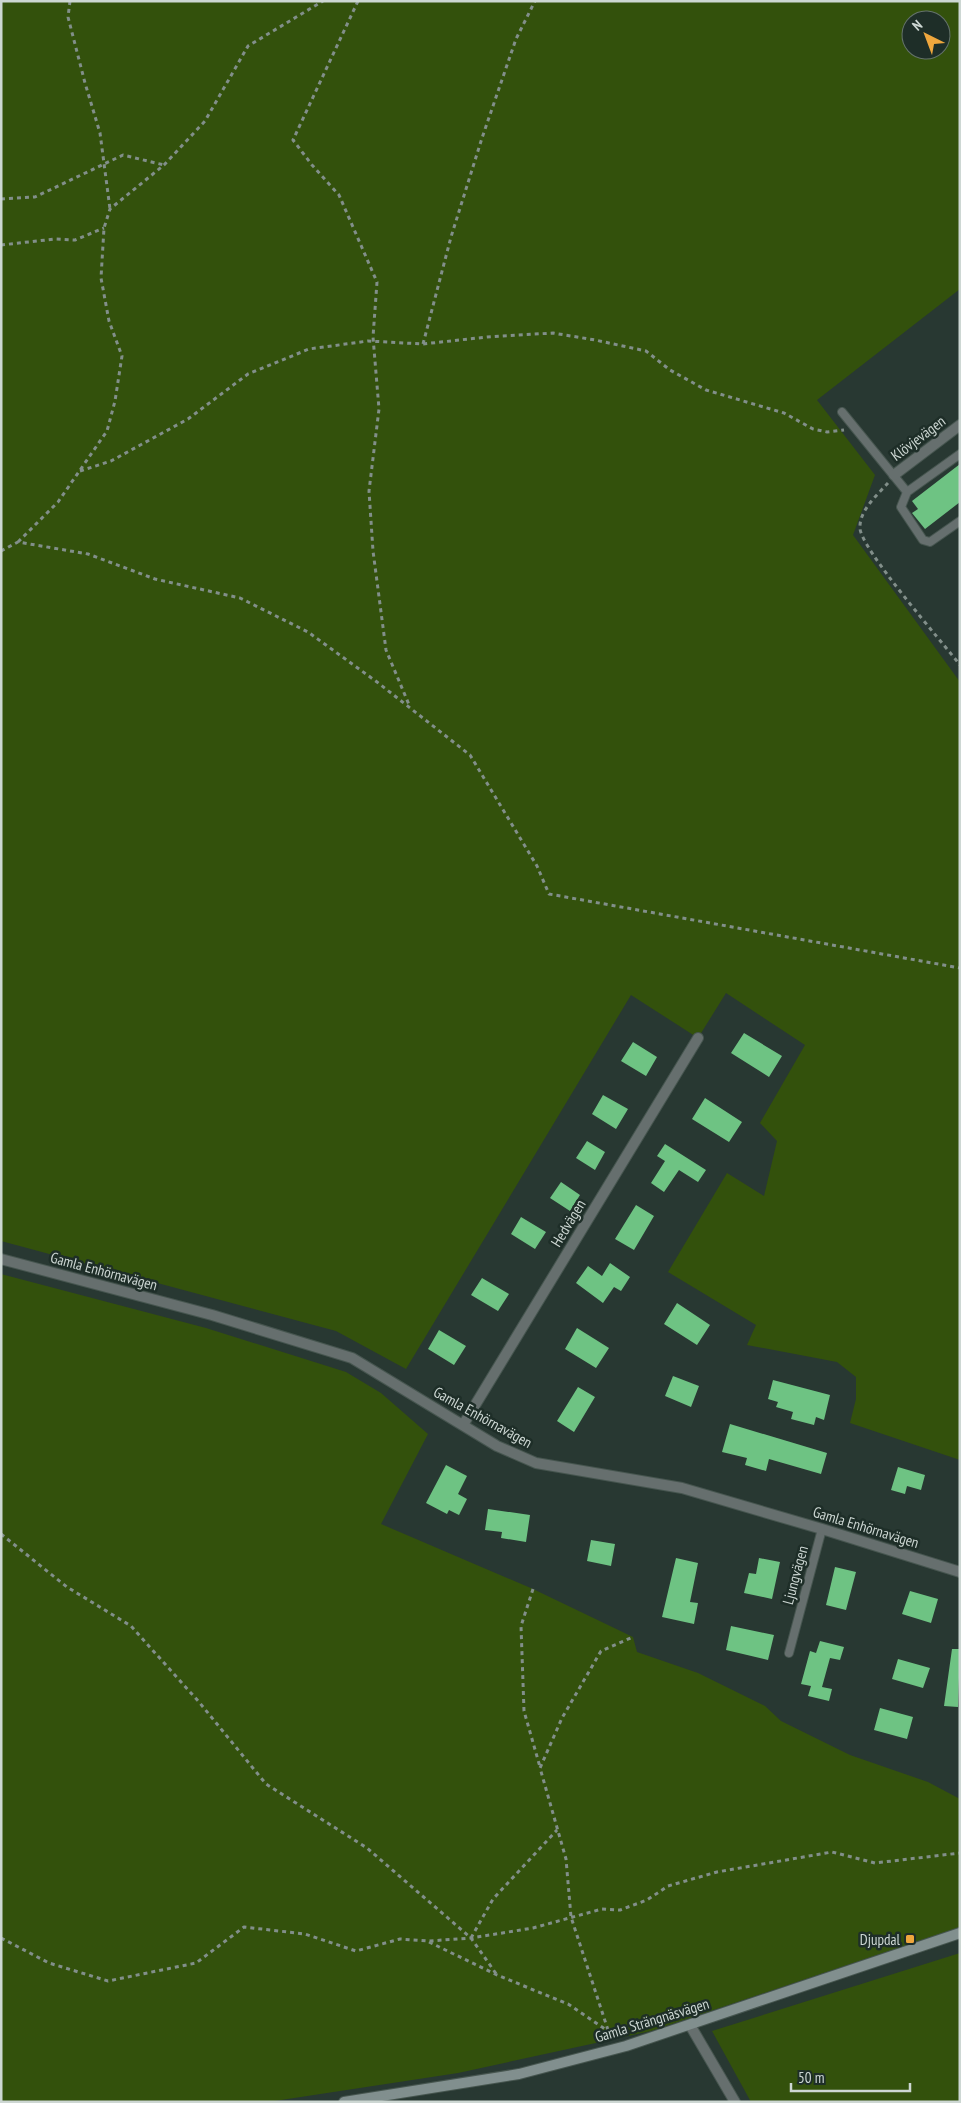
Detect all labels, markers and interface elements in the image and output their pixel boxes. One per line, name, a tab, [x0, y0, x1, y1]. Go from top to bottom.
north arrow	[901, 10, 951, 60]
text: N	[908, 16, 926, 35]
street label: Klövjevägen	[887, 411, 949, 465]
street label: Hedvägen	[547, 1196, 589, 1250]
street label: Gamla Enhörnavägen	[49, 1248, 159, 1294]
street label: Gamla Enhörnavägen	[430, 1382, 536, 1452]
street label: Gamla Enhörnavägen	[811, 1502, 921, 1552]
street label: Ljungvägen	[778, 1544, 812, 1606]
place label: Djupdal	[860, 1930, 900, 1949]
marker: Djupdal	[904, 1933, 916, 1945]
street label: Gamla Strängnäsvägen	[593, 1994, 711, 2046]
scale bar	[791, 2060, 910, 2092]
text: 50 m	[798, 2068, 824, 2087]

